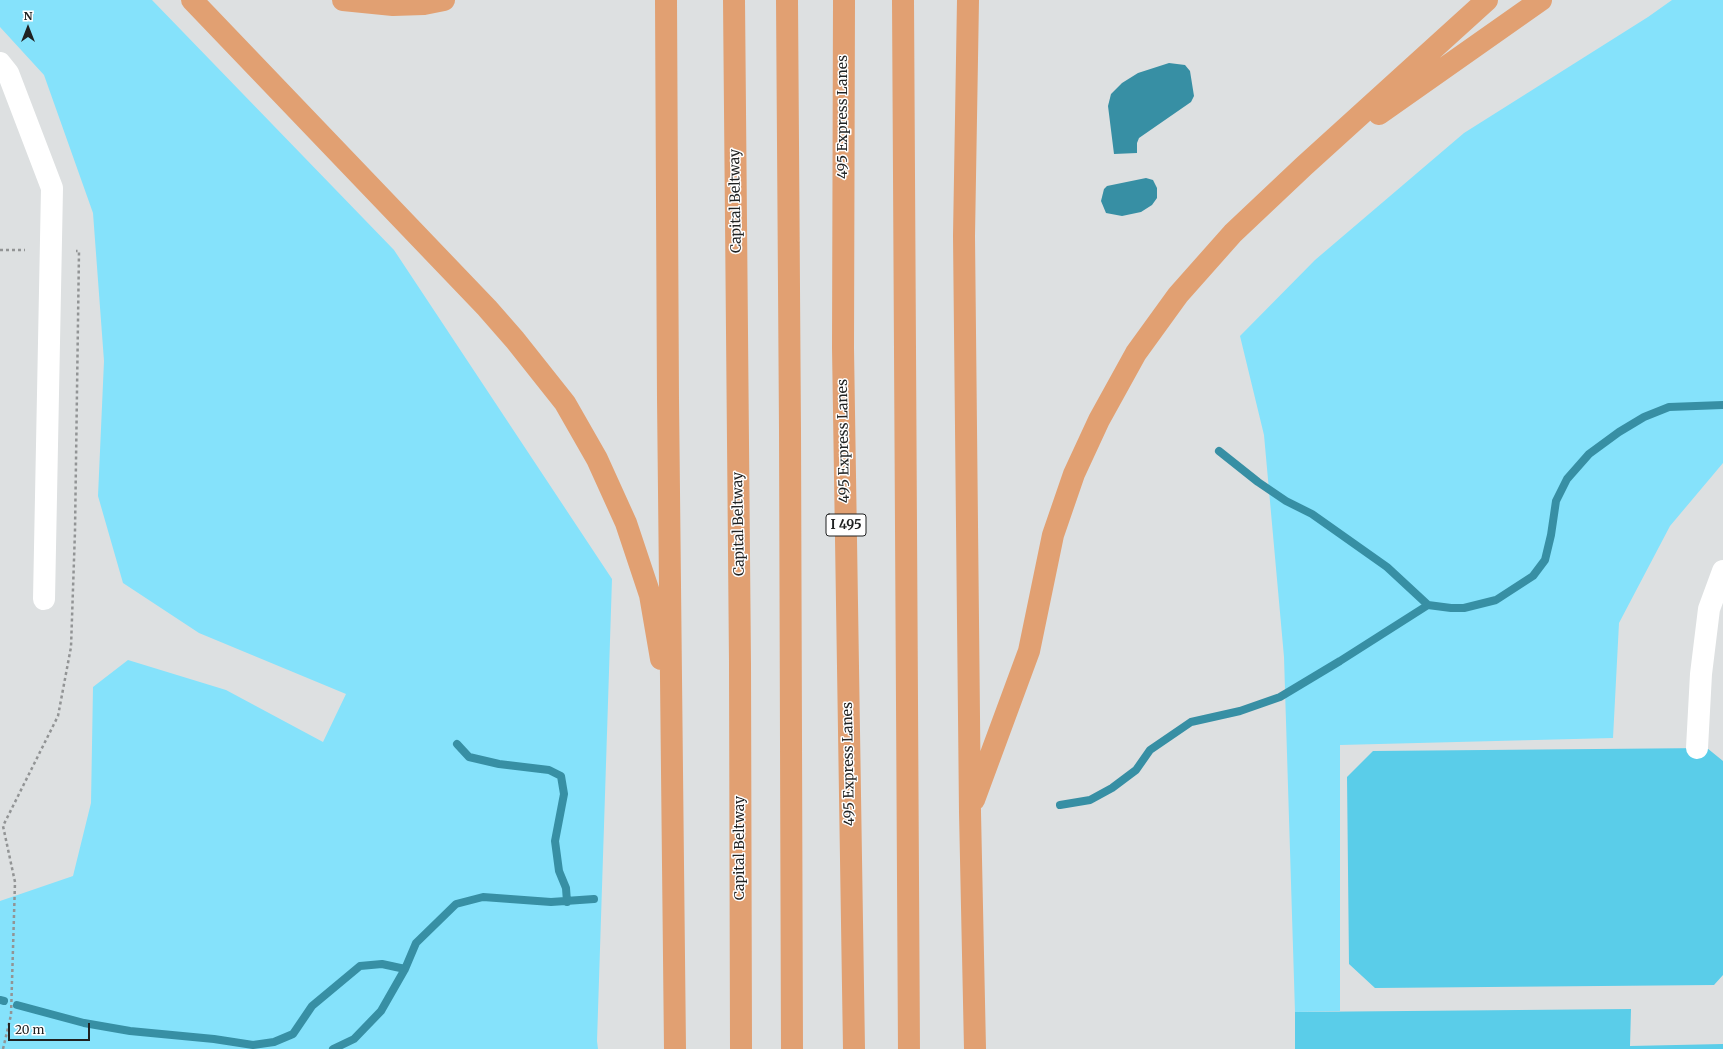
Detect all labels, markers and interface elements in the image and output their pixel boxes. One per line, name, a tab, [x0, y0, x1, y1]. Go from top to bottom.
north arrow	[8, 8, 48, 48]
text: N	[24, 9, 32, 23]
street label: 495 Express Lanes	[835, 55, 851, 179]
street label: Capital Beltway	[727, 149, 745, 253]
street label: 495 Express Lanes	[835, 379, 853, 503]
street label: Capital Beltway	[730, 472, 748, 576]
road number: I 495	[826, 514, 866, 536]
street label: 495 Express Lanes	[840, 702, 858, 826]
street label: Capital Beltway	[732, 796, 748, 900]
scale bar	[10, 1015, 92, 1041]
text: 20 m	[15, 1022, 44, 1037]

